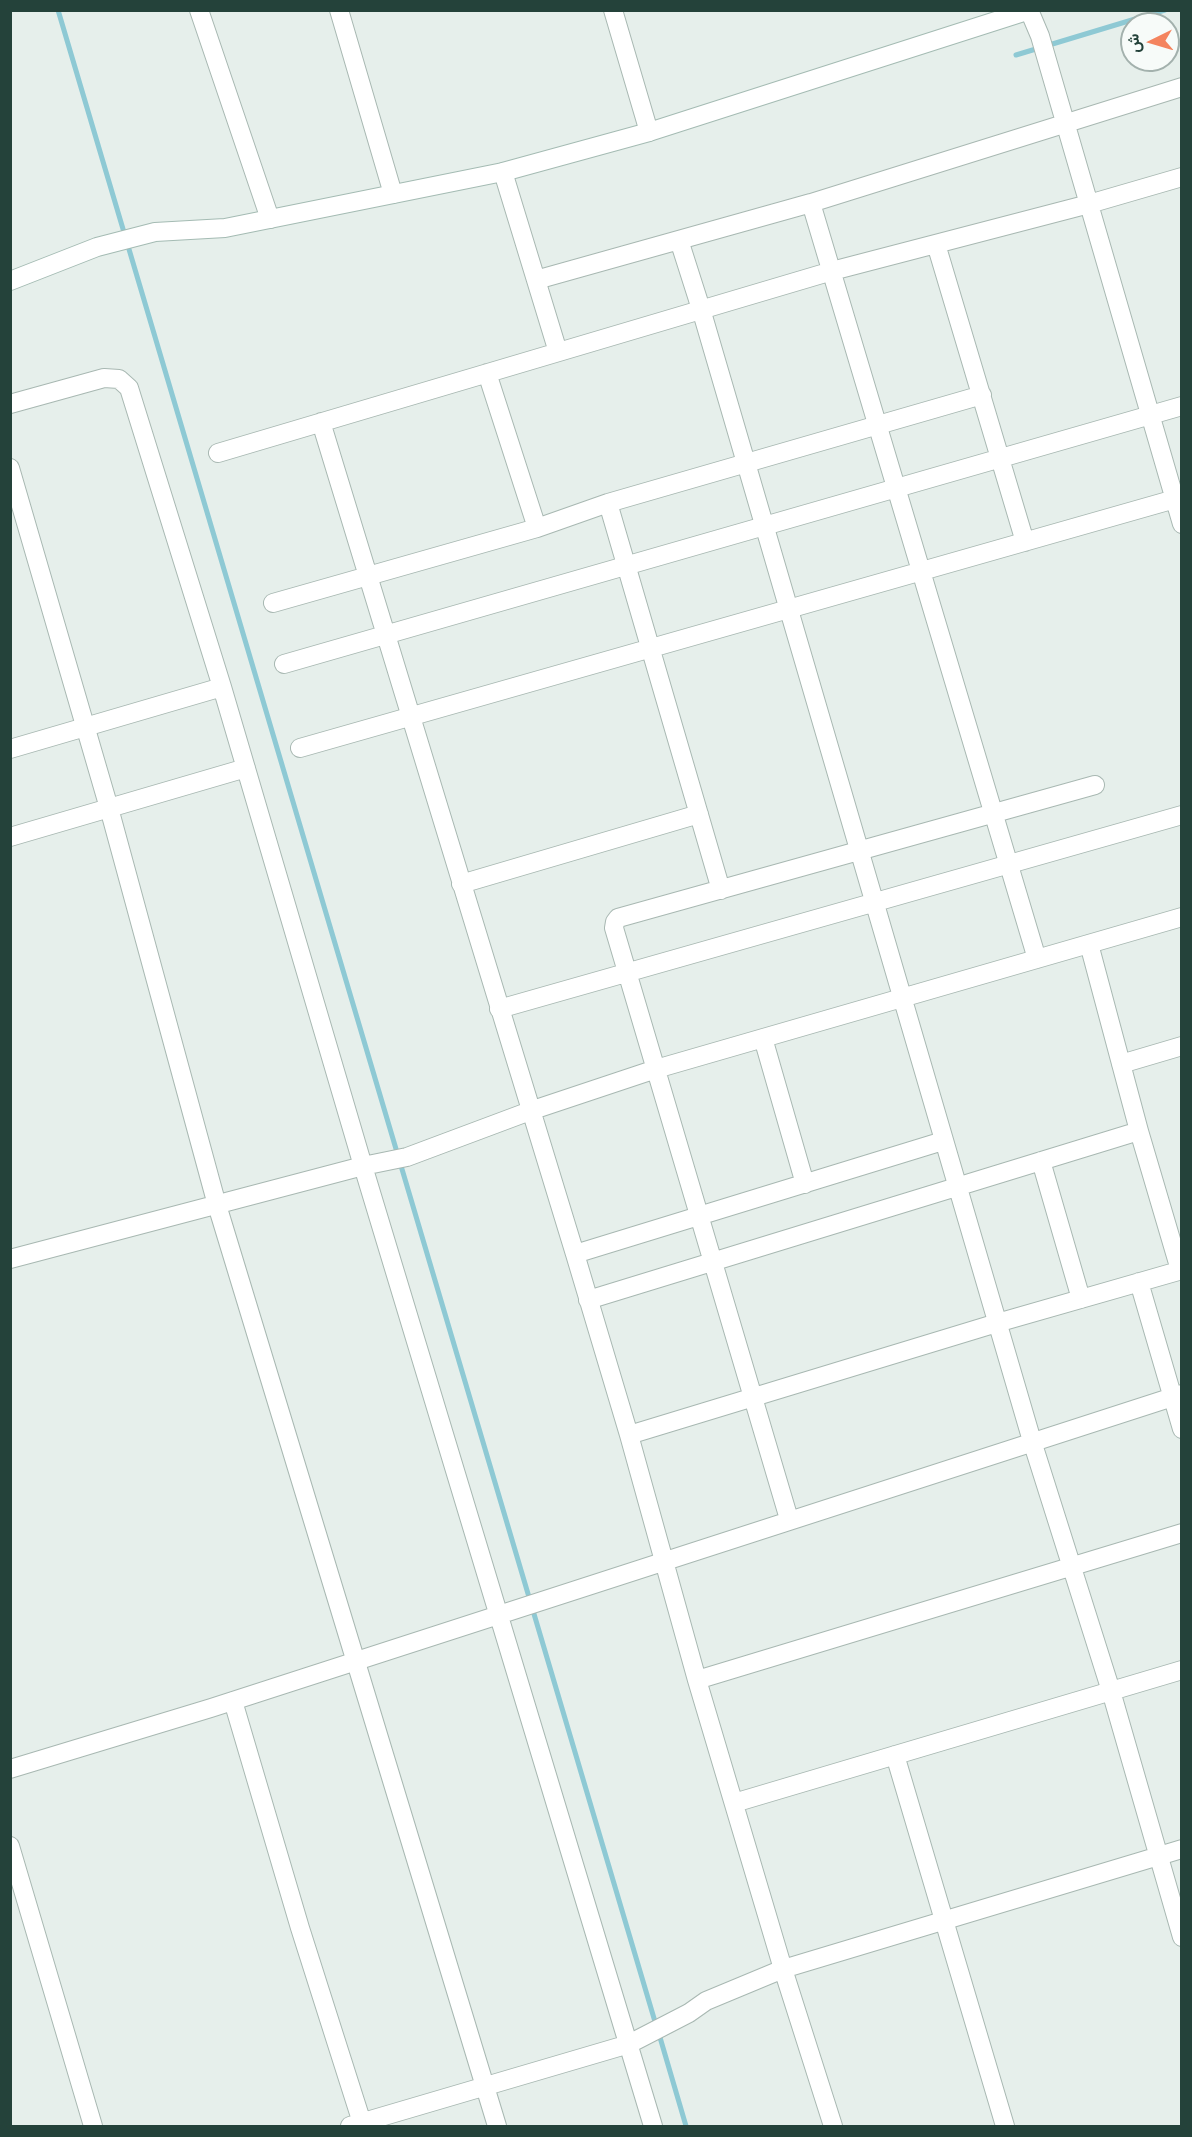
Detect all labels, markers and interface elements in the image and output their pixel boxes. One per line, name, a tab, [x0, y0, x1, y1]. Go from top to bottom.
north arrow	[1120, 12, 1180, 72]
text: ش	[1123, 33, 1144, 54]

